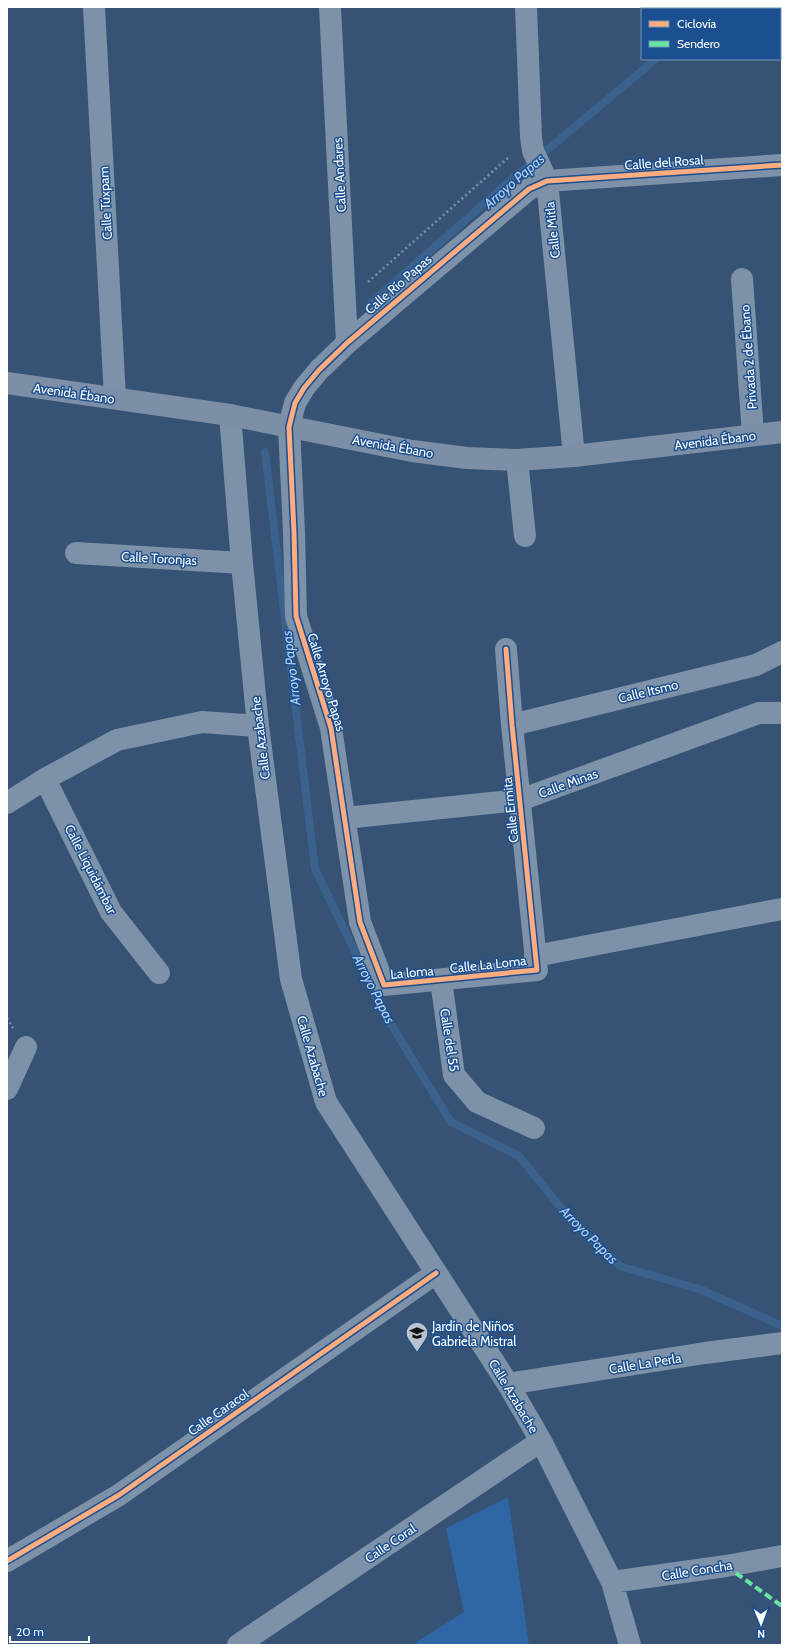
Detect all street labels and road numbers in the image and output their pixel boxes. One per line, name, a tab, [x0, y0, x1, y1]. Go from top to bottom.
street label: Calle Andares	[329, 137, 349, 213]
street label: Calle del Rosal	[624, 151, 704, 173]
street label: Calle Túxpam	[95, 166, 115, 240]
street label: Calle Mitla	[541, 200, 563, 259]
street label: Calle Río Papas	[361, 250, 435, 317]
street label: Privada 2 de Ébano	[735, 304, 760, 410]
street label: Avenida Ébano	[32, 378, 116, 407]
street label: Avenida Ébano	[673, 426, 757, 453]
street label: Avenida Ébano	[351, 430, 435, 461]
street label: Calle Toronjas	[121, 548, 198, 569]
street label: Calle Arroyo Papas	[304, 631, 350, 734]
street label: Calle Itsmo	[616, 676, 680, 706]
street label: Calle Azabache	[247, 695, 273, 780]
street label: Calle Minas	[536, 765, 600, 801]
street label: Calle Ermita	[499, 776, 521, 844]
street label: Calle Liquidámbar	[62, 822, 121, 917]
street label: Calle La Loma	[449, 952, 528, 976]
street label: La loma	[390, 962, 435, 982]
street label: Calle del 55	[437, 1007, 463, 1073]
street label: Calle Azabache	[294, 1014, 332, 1099]
street label: Calle La Perla	[608, 1349, 683, 1377]
street label: Calle Azabache	[486, 1356, 542, 1436]
street label: Calle Caracol	[185, 1385, 251, 1439]
street label: Calle Coral	[361, 1520, 419, 1566]
street label: Calle Concha	[661, 1556, 734, 1583]

